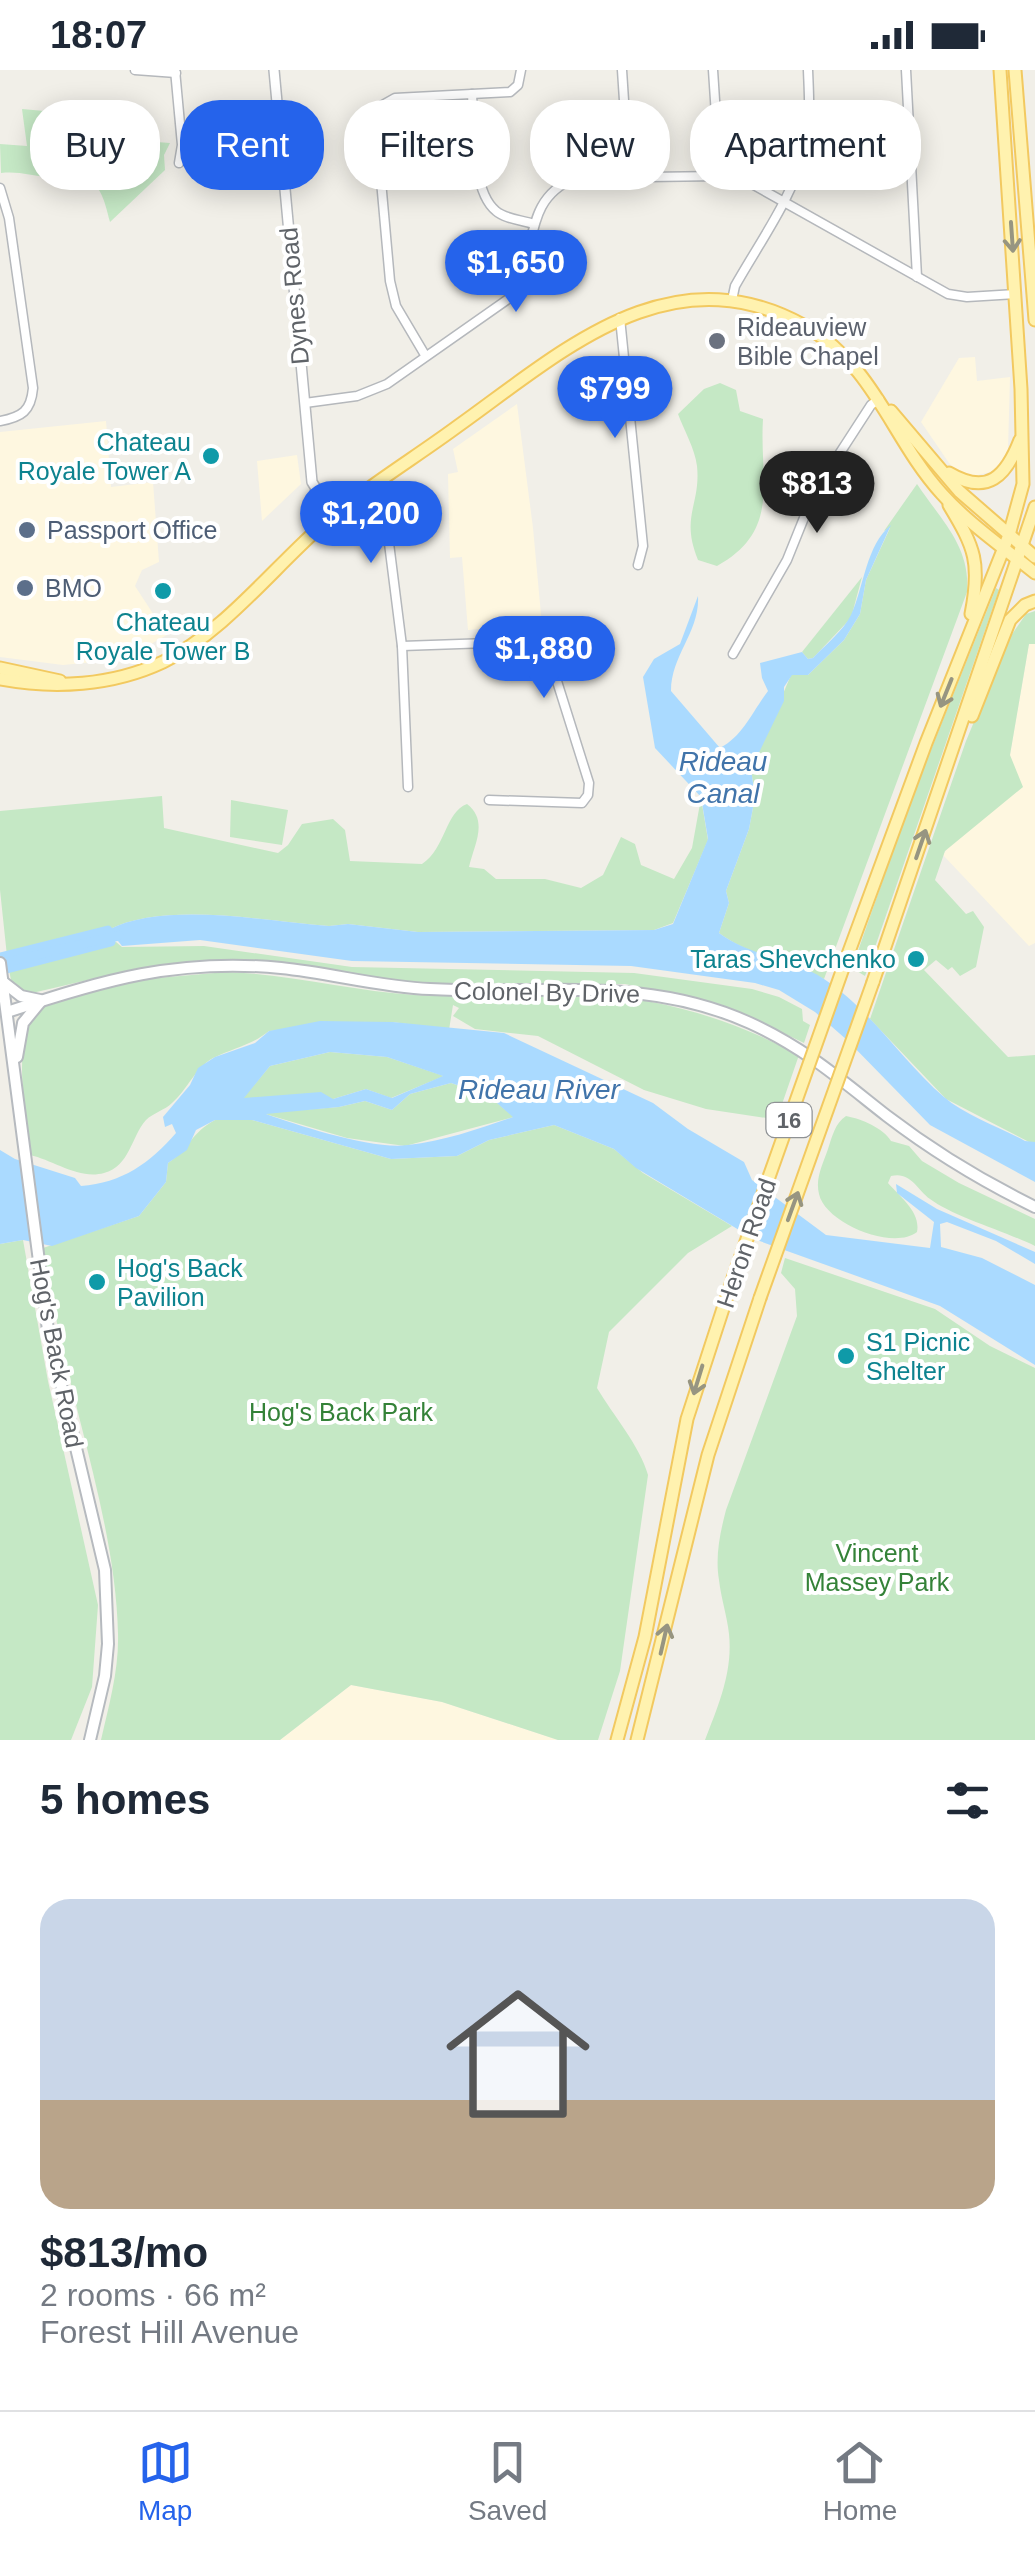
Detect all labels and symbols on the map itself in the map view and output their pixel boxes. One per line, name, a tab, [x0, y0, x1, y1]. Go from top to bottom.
one-way arrow	[1002, 221, 1021, 253]
street label: Dynes Road	[274, 226, 314, 366]
pin: $1,650	[435, 230, 597, 315]
place label: Rideauview Bible Chapel	[737, 313, 879, 370]
marker: Rideauview Bible Chapel	[706, 330, 728, 352]
pin: $799	[556, 356, 674, 441]
place label: Chateau Royale Tower A	[18, 428, 191, 485]
marker: Chateau Royale Tower A	[200, 445, 222, 467]
pin: $813	[758, 451, 876, 536]
pin: $1,200	[290, 481, 452, 566]
place label: Passport Office	[47, 516, 217, 544]
marker: Passport Office	[16, 519, 38, 541]
place label: BMO	[45, 574, 102, 602]
marker: BMO	[14, 577, 36, 599]
marker: Chateau Royale Tower B	[152, 580, 174, 602]
place label: Chateau Royale Tower B	[76, 608, 250, 665]
pin: $1,880	[463, 616, 625, 701]
one-way arrow	[935, 677, 953, 708]
water label: Rideau Canal	[679, 746, 768, 809]
one-way arrow	[914, 828, 932, 860]
place label: Taras Shevchenko	[690, 945, 896, 973]
marker: Taras Shevchenko	[905, 948, 927, 970]
street label: Colonel By Drive	[454, 976, 640, 1008]
water label: Rideau River	[458, 1074, 622, 1105]
road number: 16	[766, 1103, 812, 1137]
street label: Heron Road	[711, 1175, 781, 1311]
one-way arrow	[785, 1191, 803, 1222]
place label: Hog's Back Pavilion	[117, 1254, 243, 1311]
street label: Hog's Back Road	[25, 1256, 89, 1450]
marker: Hog's Back Pavilion	[86, 1271, 108, 1293]
place label: S1 Picnic Shelter	[866, 1328, 970, 1385]
marker: S1 Picnic Shelter	[835, 1345, 857, 1367]
one-way arrow	[688, 1364, 706, 1396]
park label: Hog's Back Park	[249, 1398, 434, 1426]
park label: Vincent Massey Park	[805, 1539, 950, 1596]
one-way arrow	[655, 1624, 674, 1656]

